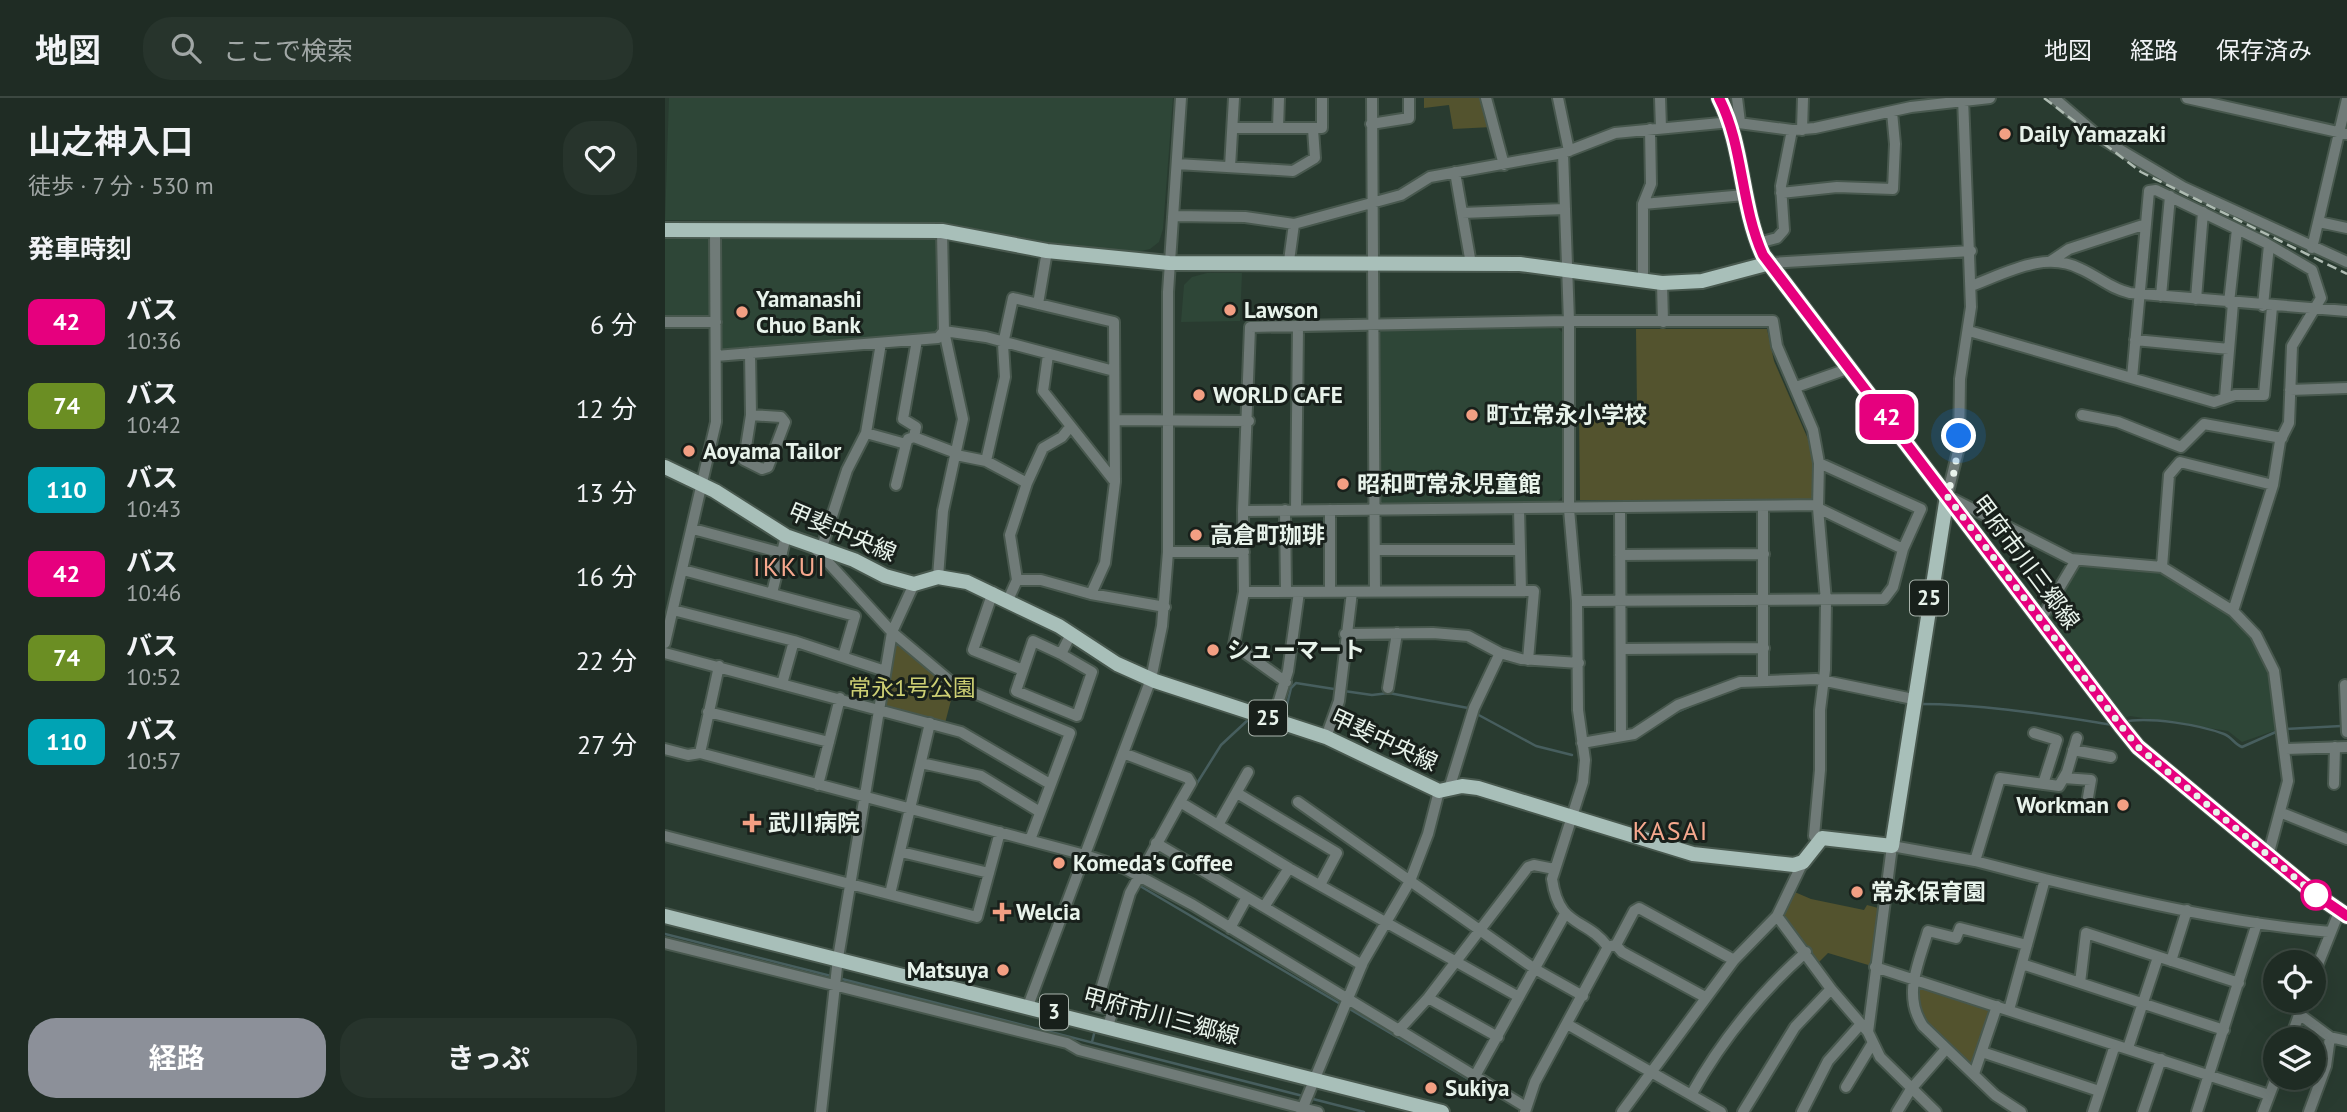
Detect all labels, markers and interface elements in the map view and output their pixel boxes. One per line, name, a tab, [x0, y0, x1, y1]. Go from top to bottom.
search box	[143, 17, 633, 80]
text: 地図	[35, 28, 101, 71]
icon: search	[167, 29, 205, 67]
text: ここで検索	[223, 34, 353, 67]
text: 地図	[2044, 35, 2092, 66]
text: 経路	[2130, 35, 2178, 66]
text: 保存済み	[2216, 35, 2312, 66]
text: 山之神入口	[28, 119, 193, 162]
place label: Daily Yamazaki	[2019, 119, 2166, 148]
button: heart	[563, 121, 637, 195]
marker: Daily Yamazaki	[1997, 126, 2013, 142]
text: 徒歩 · 7 分 · 530 m	[28, 171, 214, 200]
text: 発車時刻	[28, 232, 132, 265]
place label: Yamanashi Chuo Bank	[755, 284, 862, 339]
text: バス	[126, 293, 178, 326]
place label: Lawson	[1244, 295, 1318, 324]
marker: Lawson	[1222, 302, 1238, 318]
marker: Yamanashi Chuo Bank	[734, 304, 750, 320]
text: 42	[53, 306, 80, 337]
text: 6 分	[590, 308, 637, 341]
text: 10:36	[126, 326, 181, 355]
text: バス	[126, 377, 178, 410]
place label: WORLD CAFE	[1213, 380, 1343, 409]
marker: WORLD CAFE	[1191, 387, 1207, 403]
text: 74	[53, 390, 80, 421]
text: 12 分	[576, 392, 637, 425]
line badge: 42	[1855, 394, 1919, 440]
place label: 町立常永小学校	[1486, 400, 1647, 429]
text: 42	[1873, 401, 1901, 432]
marker: 町立常永小学校	[1464, 407, 1480, 423]
text: 10:42	[126, 410, 181, 439]
your location	[1941, 418, 1976, 453]
place label: Aoyama Tailor	[703, 436, 842, 465]
marker: Aoyama Tailor	[681, 443, 697, 459]
text: バス	[126, 461, 178, 494]
place label: 昭和町常永児童館	[1357, 469, 1541, 498]
text: 110	[46, 474, 87, 505]
text: 13 分	[576, 476, 637, 509]
marker: 昭和町常永児童館	[1335, 476, 1351, 492]
street label: 甲府市川三郷線	[1966, 489, 2086, 635]
text: 10:43	[126, 494, 181, 523]
street label: 甲斐中央線	[784, 496, 901, 567]
place label: 高倉町珈琲	[1210, 520, 1325, 549]
marker: 高倉町珈琲	[1188, 527, 1204, 543]
text: バス	[126, 545, 178, 578]
district label: IKKUI	[753, 550, 827, 583]
text: 42	[53, 558, 80, 589]
text: 16 分	[576, 560, 637, 593]
text: 10:46	[126, 578, 181, 607]
road number: 25	[1910, 580, 1948, 616]
text: バス	[126, 629, 178, 662]
place label: シューマート	[1227, 635, 1365, 664]
text: 74	[53, 642, 80, 673]
marker: シューマート	[1205, 642, 1221, 658]
text: 22 分	[576, 644, 637, 677]
text: 10:52	[126, 662, 181, 691]
park label: 常永1号公園	[848, 673, 976, 702]
road number: 25	[1249, 700, 1287, 736]
street label: 甲斐中央線	[1326, 702, 1442, 777]
text: バス	[126, 713, 178, 746]
text: 110	[46, 726, 87, 757]
text: 27 分	[577, 728, 637, 761]
text: 10:57	[126, 746, 181, 775]
place label: Workman	[2016, 790, 2109, 819]
marker: Workman	[2115, 797, 2131, 813]
place label: 武川病院	[768, 808, 860, 837]
marker: 武川病院	[742, 813, 762, 833]
district label: KASAI	[1633, 814, 1709, 847]
place label: Komeda's Coffee	[1073, 848, 1233, 877]
marker: Komeda's Coffee	[1051, 855, 1067, 871]
place label: 常永保育園	[1871, 877, 1986, 906]
unlabelled marker	[2301, 880, 2331, 910]
marker: 常永保育園	[1849, 884, 1865, 900]
place label: Welcia	[1016, 897, 1081, 926]
marker: Welcia	[994, 904, 1010, 920]
map controls	[2263, 950, 2326, 1090]
button: locate	[2263, 950, 2326, 1013]
place label: Matsuya	[907, 955, 989, 984]
marker: Matsuya	[995, 962, 1011, 978]
street label: 甲府市川三郷線	[1080, 981, 1243, 1050]
road number: 3	[1040, 995, 1068, 1030]
button: 経路	[28, 1018, 326, 1098]
button: きっぷ	[340, 1018, 637, 1098]
button: layers	[2263, 1027, 2326, 1090]
place label: Sukiya	[1445, 1073, 1509, 1102]
marker: Sukiya	[1423, 1080, 1439, 1096]

